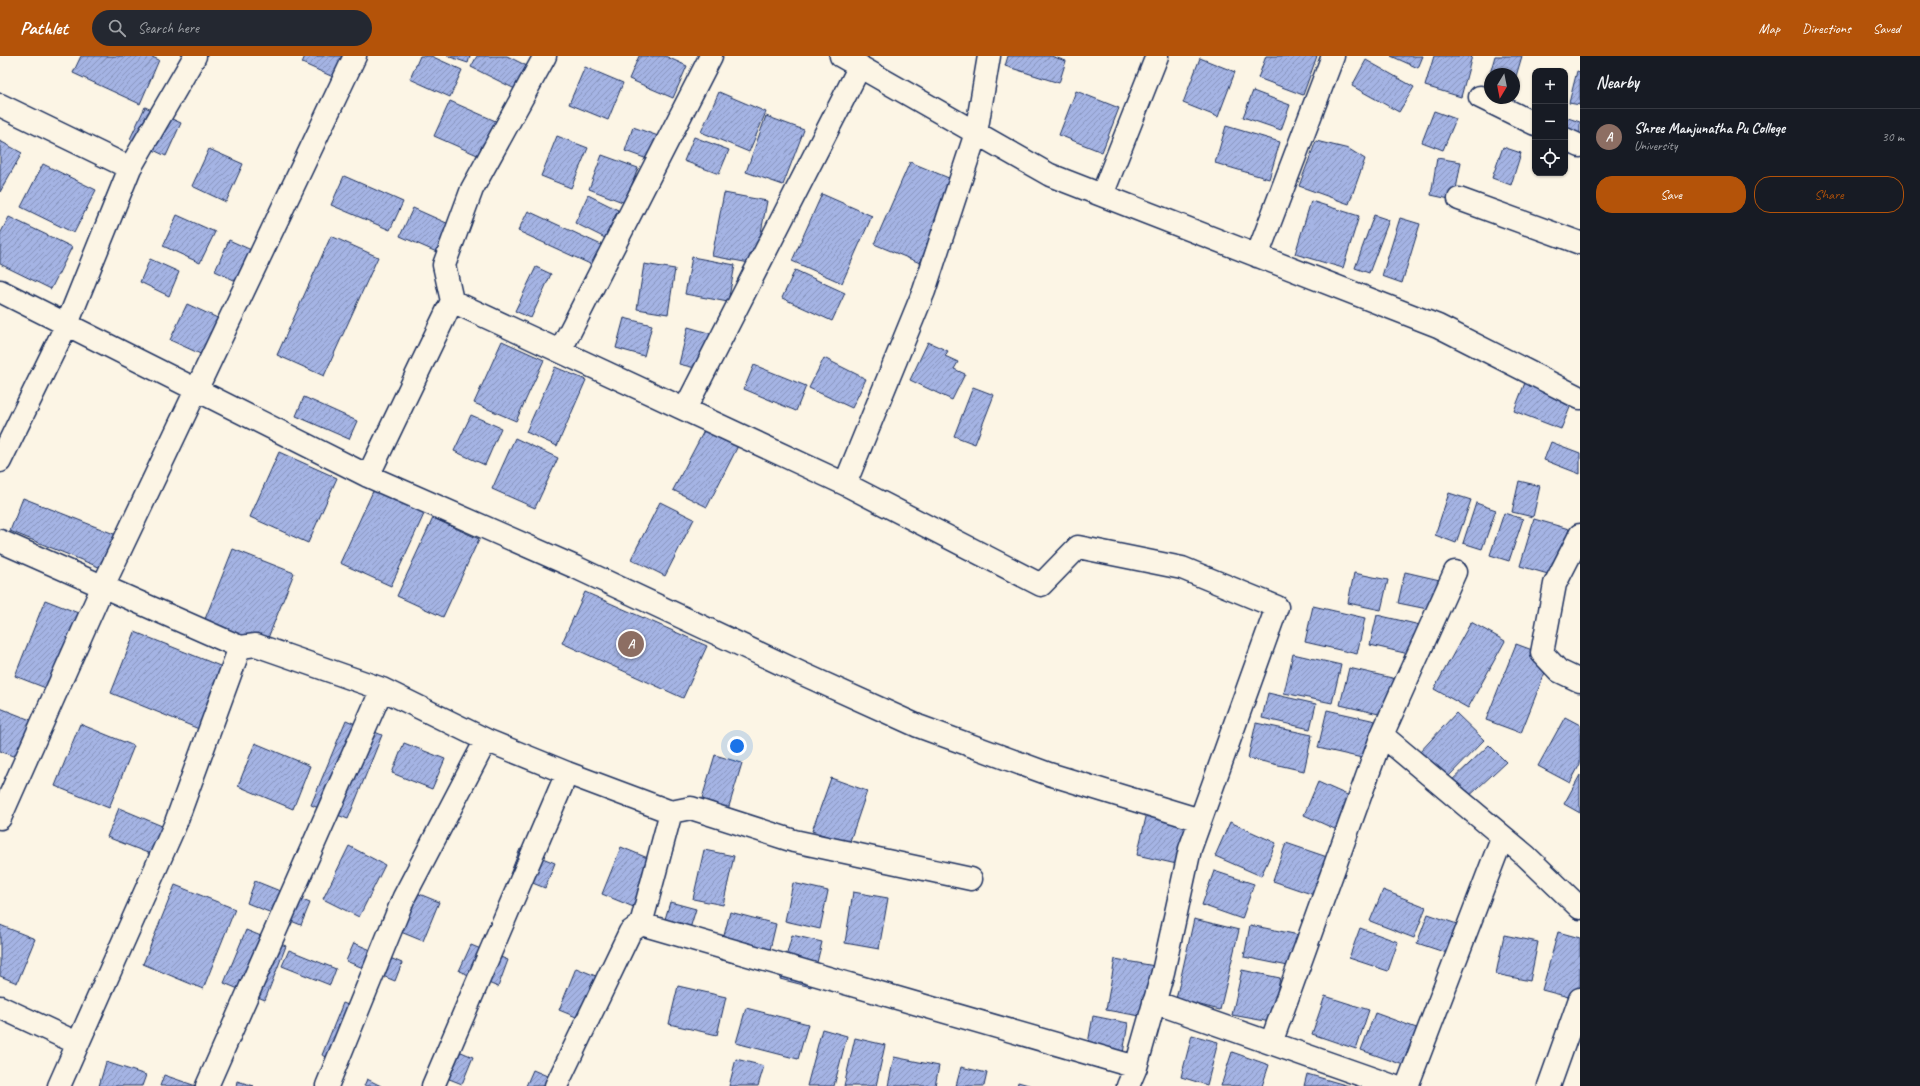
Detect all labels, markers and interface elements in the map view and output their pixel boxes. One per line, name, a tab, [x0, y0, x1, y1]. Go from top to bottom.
search box	[92, 10, 372, 46]
text: Pathlet	[20, 16, 68, 40]
icon: search	[106, 17, 128, 39]
text: Search here	[138, 19, 199, 38]
text: Map	[1759, 20, 1780, 37]
text: Directions	[1802, 20, 1851, 37]
text: Saved	[1873, 20, 1900, 37]
north arrow	[1484, 68, 1520, 104]
map controls	[1532, 68, 1568, 176]
button: +	[1532, 68, 1568, 104]
text: Nearby	[1596, 72, 1639, 93]
button: −	[1532, 104, 1568, 140]
text: Shree Manjunatha Pu College	[1634, 119, 1785, 138]
text: A	[1606, 129, 1612, 145]
text: 30 m	[1882, 129, 1904, 145]
text: University	[1634, 138, 1677, 154]
button: locate	[1532, 140, 1568, 176]
button: Save	[1596, 176, 1746, 213]
button: Share	[1754, 176, 1904, 213]
pin: A	[618, 629, 644, 659]
your location	[727, 736, 747, 756]

